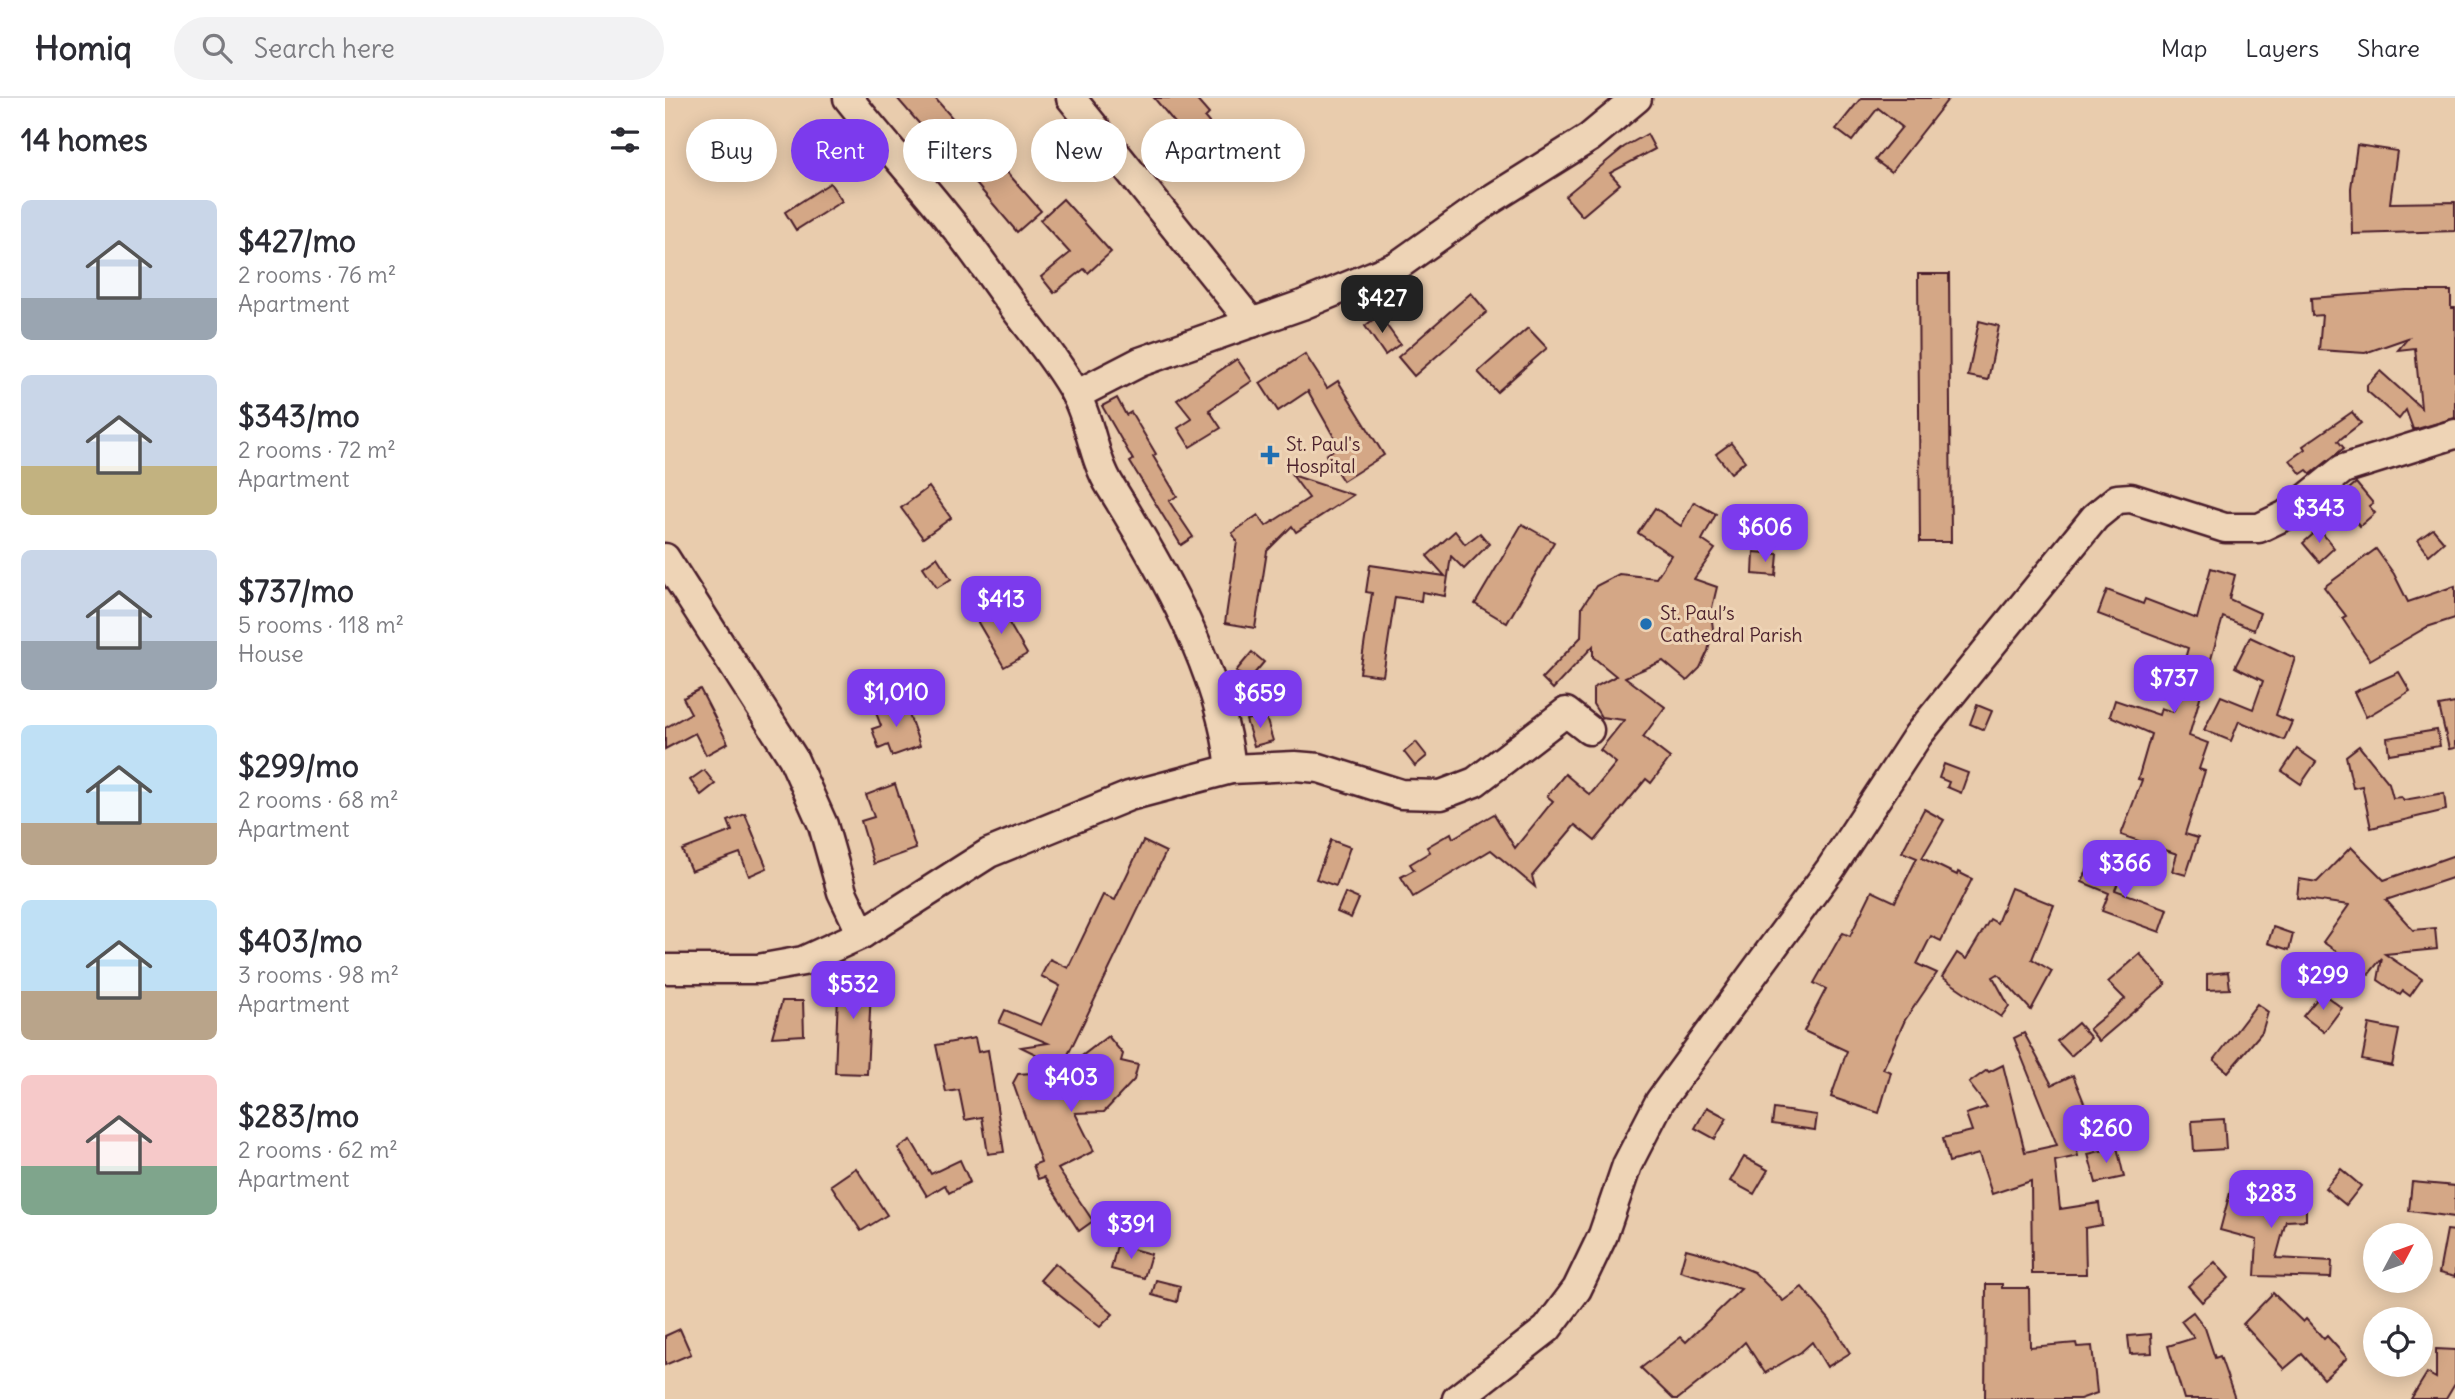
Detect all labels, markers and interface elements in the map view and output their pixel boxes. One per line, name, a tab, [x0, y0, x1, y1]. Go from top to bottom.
search box	[174, 17, 664, 80]
text: Homiq	[35, 27, 132, 69]
icon: search	[198, 29, 236, 67]
text: Search here	[254, 32, 395, 65]
text: Map	[2161, 33, 2207, 63]
text: Layers	[2245, 33, 2319, 63]
text: Share	[2357, 33, 2420, 63]
chip: Buy	[686, 119, 777, 182]
chip: Rent	[791, 119, 889, 182]
chip: Filters	[903, 119, 1017, 182]
chip: New	[1031, 119, 1127, 182]
chip: Apartment	[1141, 119, 1305, 182]
text: 14 homes	[21, 121, 148, 159]
icon: filters	[606, 121, 644, 159]
text: $427/mo	[238, 222, 356, 260]
icon: home	[77, 228, 161, 312]
text: 2 rooms · 76 m²	[238, 260, 396, 289]
pin: $427	[1341, 275, 1423, 335]
text: $427	[1357, 283, 1407, 312]
text: Apartment	[238, 289, 350, 318]
text: $343/mo	[238, 397, 360, 435]
icon: home	[77, 403, 161, 487]
place label: St. Paul's Hospital	[1286, 432, 1360, 478]
text: 2 rooms · 72 m²	[238, 435, 396, 464]
marker: St. Paul's Hospital	[1260, 445, 1280, 465]
text: Apartment	[238, 464, 350, 493]
pin: $343	[2278, 486, 2360, 545]
text: $343	[2293, 493, 2345, 522]
pin: $606	[1724, 504, 1806, 564]
text: $606	[1738, 512, 1792, 541]
text: $737/mo	[238, 572, 354, 610]
pin: $413	[960, 576, 1042, 636]
icon: home	[77, 578, 161, 662]
text: $413	[977, 584, 1025, 613]
place label: St. Paul’s Cathedral Parish	[1660, 601, 1803, 647]
text: 5 rooms · 118 m²	[238, 610, 404, 639]
marker: St. Paul’s Cathedral Parish	[1638, 616, 1654, 632]
text: House	[238, 639, 304, 668]
pin: $737	[2133, 656, 2215, 715]
text: $737	[2150, 663, 2198, 692]
pin: $1,010	[839, 670, 953, 729]
pin: $659	[1219, 670, 1301, 730]
text: $1,010	[863, 677, 929, 706]
text: $659	[1234, 678, 1286, 707]
text: $299/mo	[238, 747, 359, 785]
icon: home	[77, 753, 161, 837]
text: 2 rooms · 68 m²	[238, 785, 399, 814]
text: Apartment	[238, 814, 350, 843]
pin: $366	[2084, 840, 2166, 900]
text: $366	[2099, 848, 2151, 877]
text: $403/mo	[238, 922, 362, 960]
icon: home	[77, 928, 161, 1012]
pin: $299	[2282, 953, 2364, 1012]
text: 3 rooms · 98 m²	[238, 960, 399, 989]
text: $299	[2297, 960, 2349, 989]
pin: $532	[812, 962, 894, 1021]
text: $532	[827, 969, 879, 998]
text: Apartment	[238, 989, 350, 1018]
pin: $403	[1030, 1054, 1112, 1114]
text: $403	[1044, 1062, 1098, 1091]
text: $283/mo	[238, 1097, 359, 1135]
icon: home	[77, 1103, 161, 1187]
pin: $260	[2065, 1105, 2147, 1165]
text: $260	[2079, 1113, 2133, 1142]
text: 2 rooms · 62 m²	[238, 1135, 398, 1164]
text: Apartment	[238, 1164, 350, 1193]
pin: $283	[2230, 1170, 2312, 1230]
text: $283	[2245, 1178, 2297, 1207]
pin: $391	[1090, 1202, 1172, 1261]
text: $391	[1107, 1209, 1155, 1238]
north arrow	[2363, 1223, 2433, 1293]
map controls	[2363, 1223, 2433, 1377]
button: locate	[2363, 1307, 2433, 1377]

